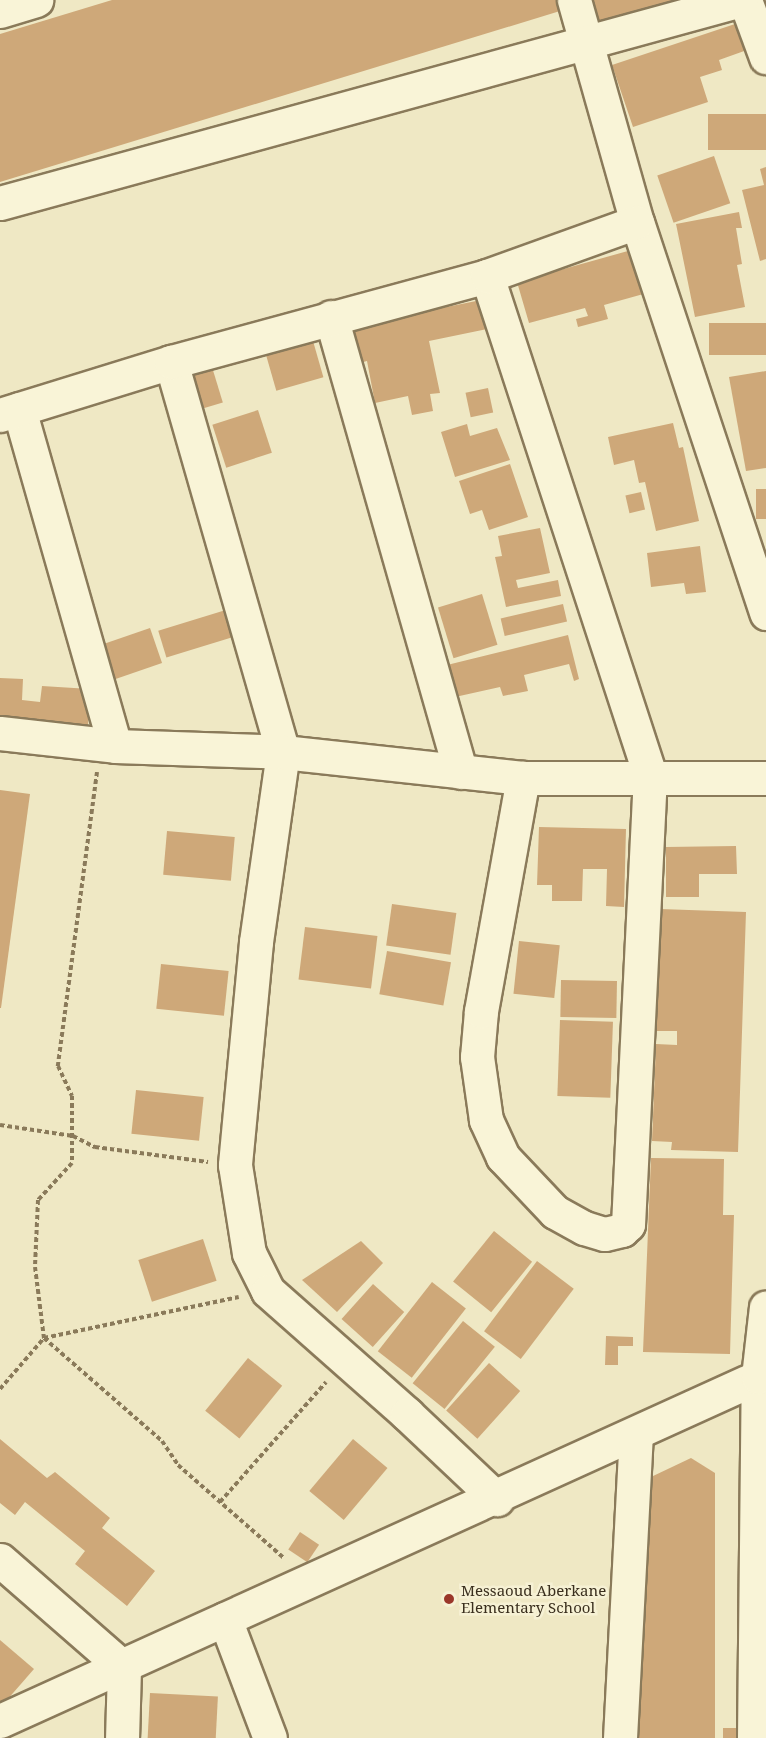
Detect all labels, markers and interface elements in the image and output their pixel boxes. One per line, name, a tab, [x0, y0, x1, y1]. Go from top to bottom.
place label: Messaoud Aberkane Elementary School	[461, 1581, 606, 1616]
marker: Messaoud Aberkane Elementary School	[442, 1592, 456, 1606]

